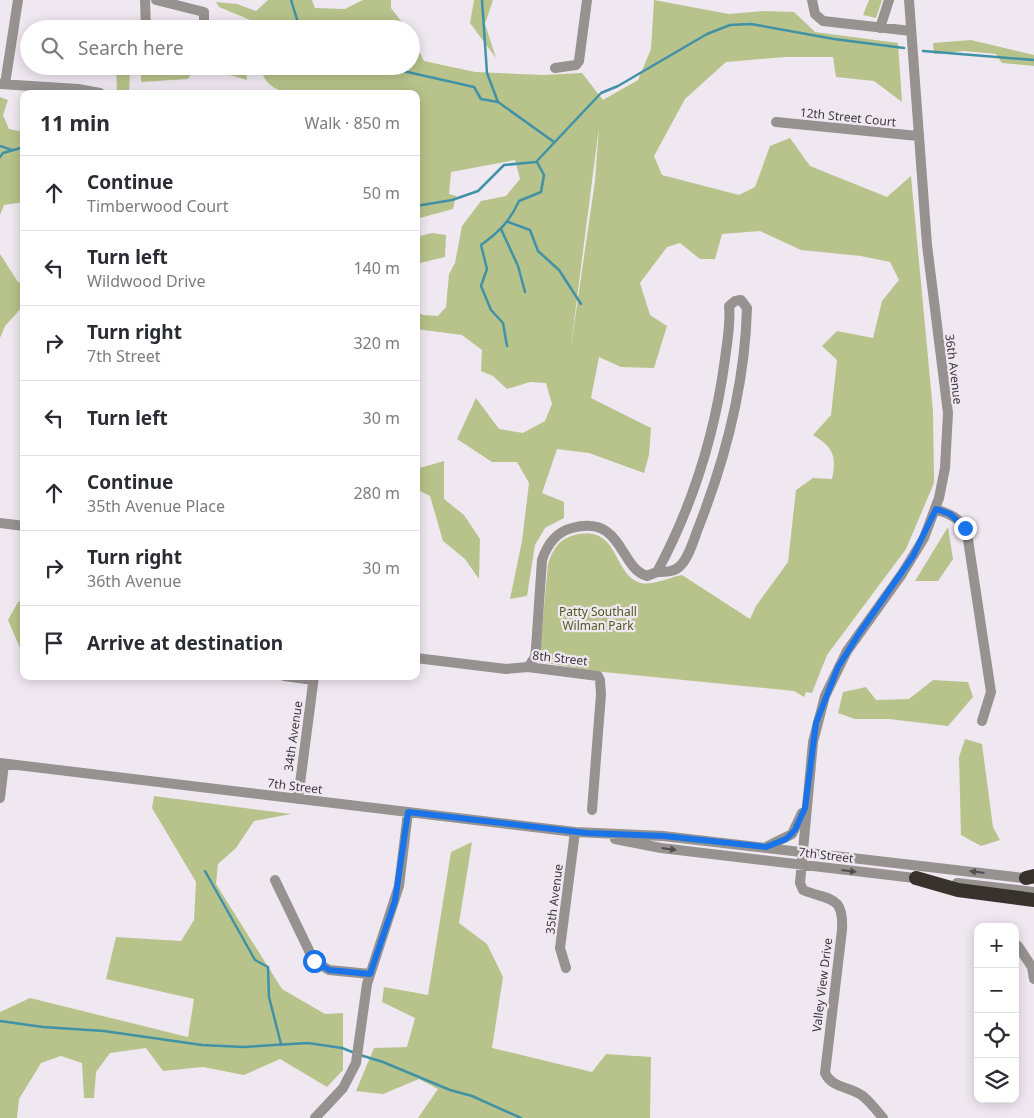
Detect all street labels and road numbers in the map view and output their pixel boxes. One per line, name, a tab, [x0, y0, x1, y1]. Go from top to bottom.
street label: 12th Street Court	[799, 103, 898, 131]
street label: 36th Avenue	[941, 333, 967, 405]
street label: 8th Street	[532, 647, 589, 669]
street label: 34th Avenue	[280, 700, 306, 772]
street label: 7th Street	[267, 774, 324, 798]
street label: 7th Street	[798, 843, 855, 867]
street label: 35th Avenue	[541, 863, 567, 935]
street label: Valley View Drive	[808, 937, 836, 1033]

